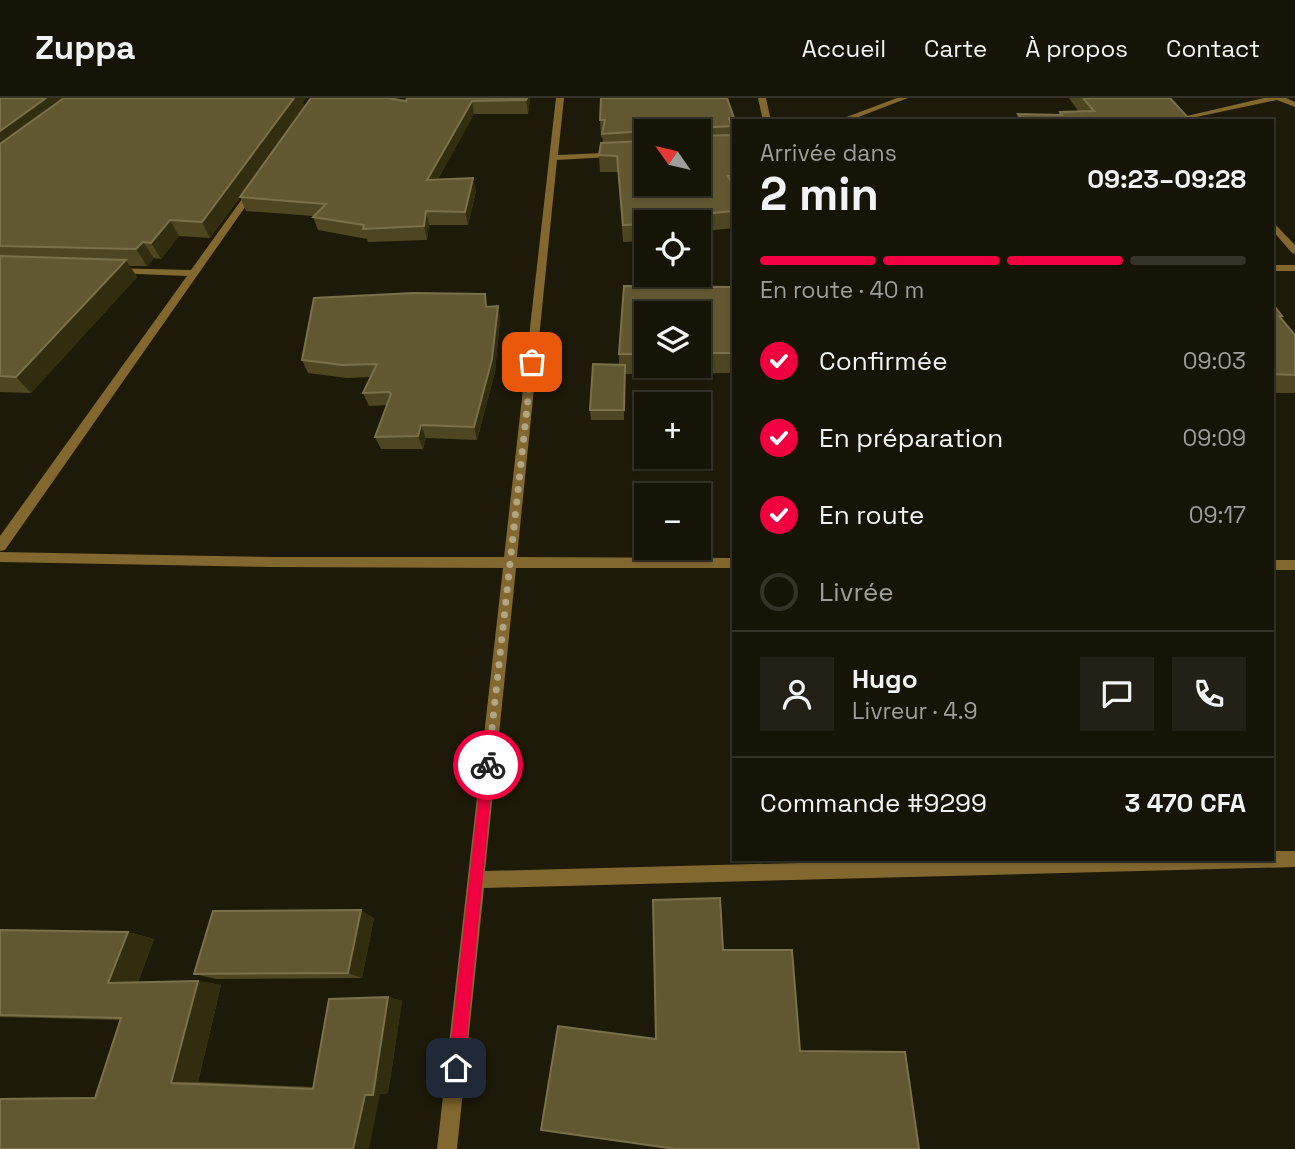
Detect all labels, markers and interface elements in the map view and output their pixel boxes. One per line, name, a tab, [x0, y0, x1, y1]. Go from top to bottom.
text: Zuppa	[35, 27, 135, 69]
text: Accueil	[802, 33, 886, 64]
text: Carte	[924, 33, 987, 64]
text: À propos	[1025, 33, 1128, 64]
text: Contact	[1166, 33, 1260, 64]
north arrow	[634, 119, 710, 196]
map controls	[634, 119, 711, 560]
text: Arrivée dans	[760, 138, 897, 168]
text: 09:23–09:28	[1087, 162, 1246, 196]
text: 2 min	[760, 165, 879, 223]
button: locate	[634, 210, 711, 287]
text: En route · 40 m	[760, 275, 924, 305]
button: layers	[634, 301, 711, 378]
pin	[502, 332, 562, 392]
icon: check	[760, 342, 798, 380]
icon: bag	[513, 343, 551, 381]
text: Confirmée	[819, 344, 948, 378]
text: 09:03	[1183, 346, 1246, 376]
button: +	[634, 392, 711, 469]
icon: check	[760, 419, 798, 457]
text: En préparation	[819, 421, 1003, 455]
text: 09:09	[1183, 423, 1246, 453]
button: −	[634, 483, 711, 560]
icon: check	[760, 496, 798, 534]
text: En route	[819, 498, 924, 532]
text: 09:17	[1189, 500, 1246, 530]
text: Livrée	[819, 575, 894, 609]
button: person	[760, 657, 834, 731]
button: chat	[1080, 657, 1154, 731]
button: phone	[1172, 657, 1246, 731]
text: Hugo	[852, 662, 918, 696]
text: Livreur · 4.9	[852, 696, 978, 726]
courier	[453, 730, 523, 800]
icon: bike	[469, 746, 507, 784]
text: Commande #9299	[760, 786, 987, 820]
text: 3 470 CFA	[1124, 786, 1246, 820]
pin	[426, 1038, 486, 1098]
icon: home	[437, 1049, 475, 1087]

